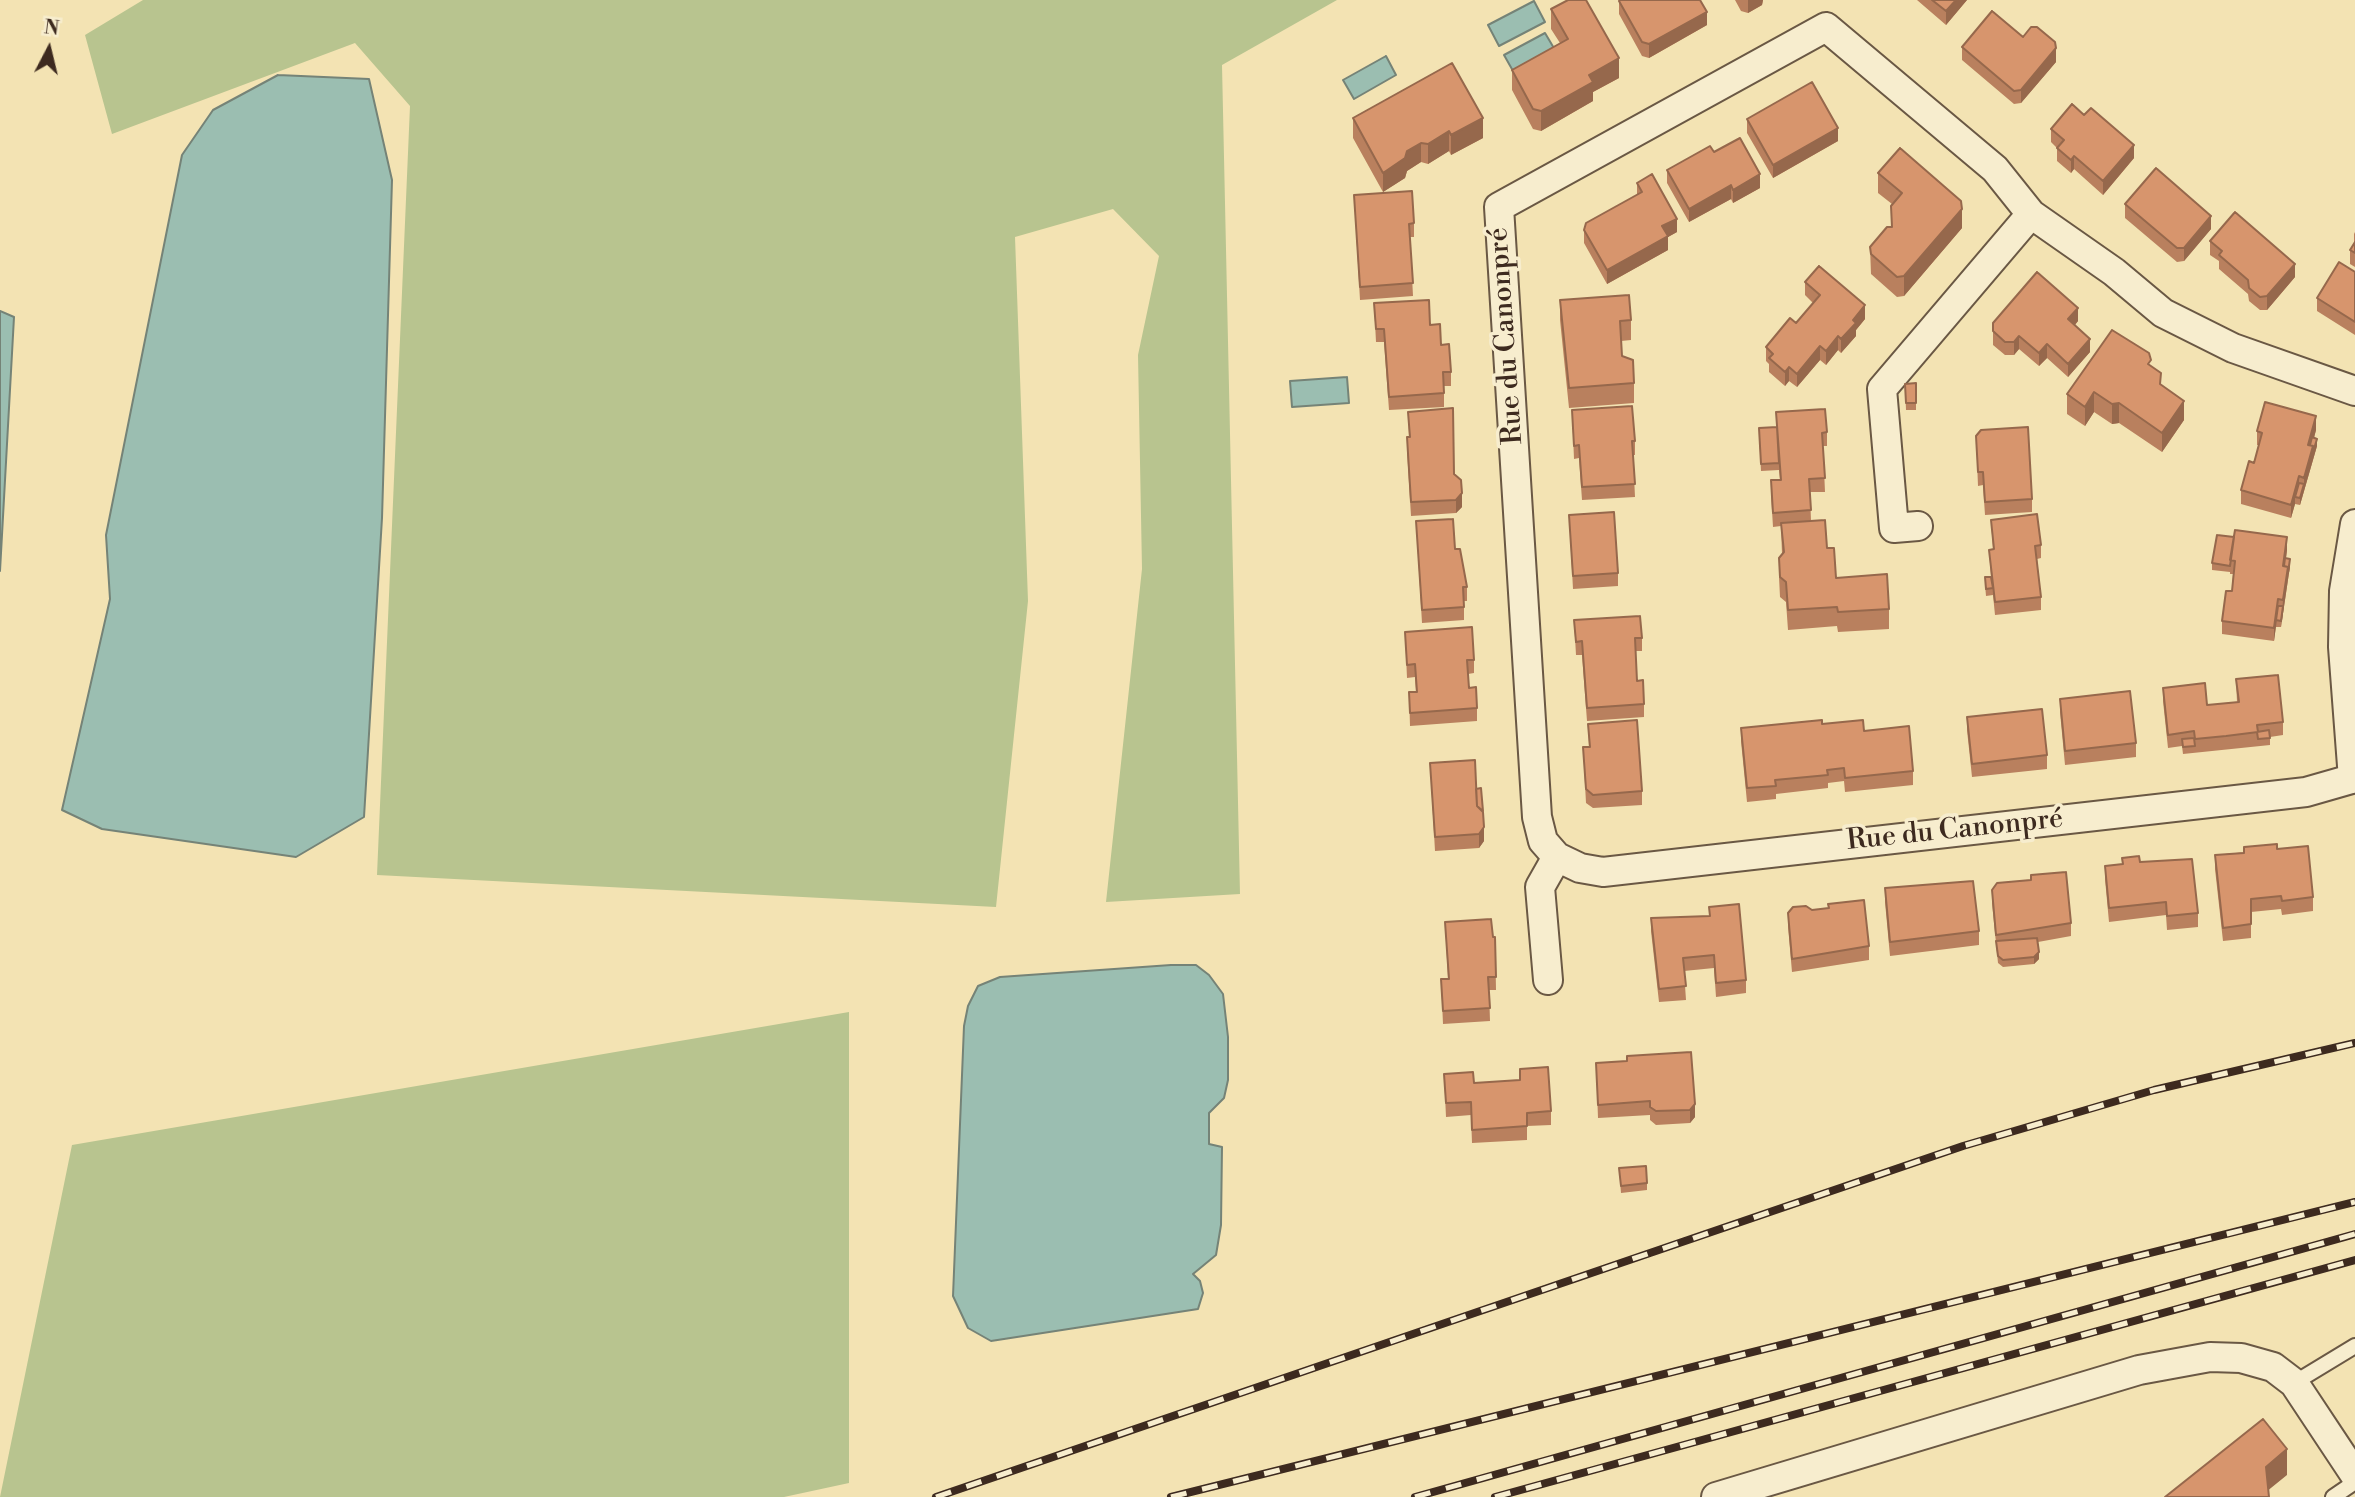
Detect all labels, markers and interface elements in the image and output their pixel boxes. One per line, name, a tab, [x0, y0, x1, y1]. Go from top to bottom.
north arrow	[14, 14, 84, 84]
text: N	[43, 15, 60, 41]
street label: Rue du Canonpré	[1483, 226, 1531, 446]
street label: Rue du Canonpré	[1845, 803, 2065, 859]

